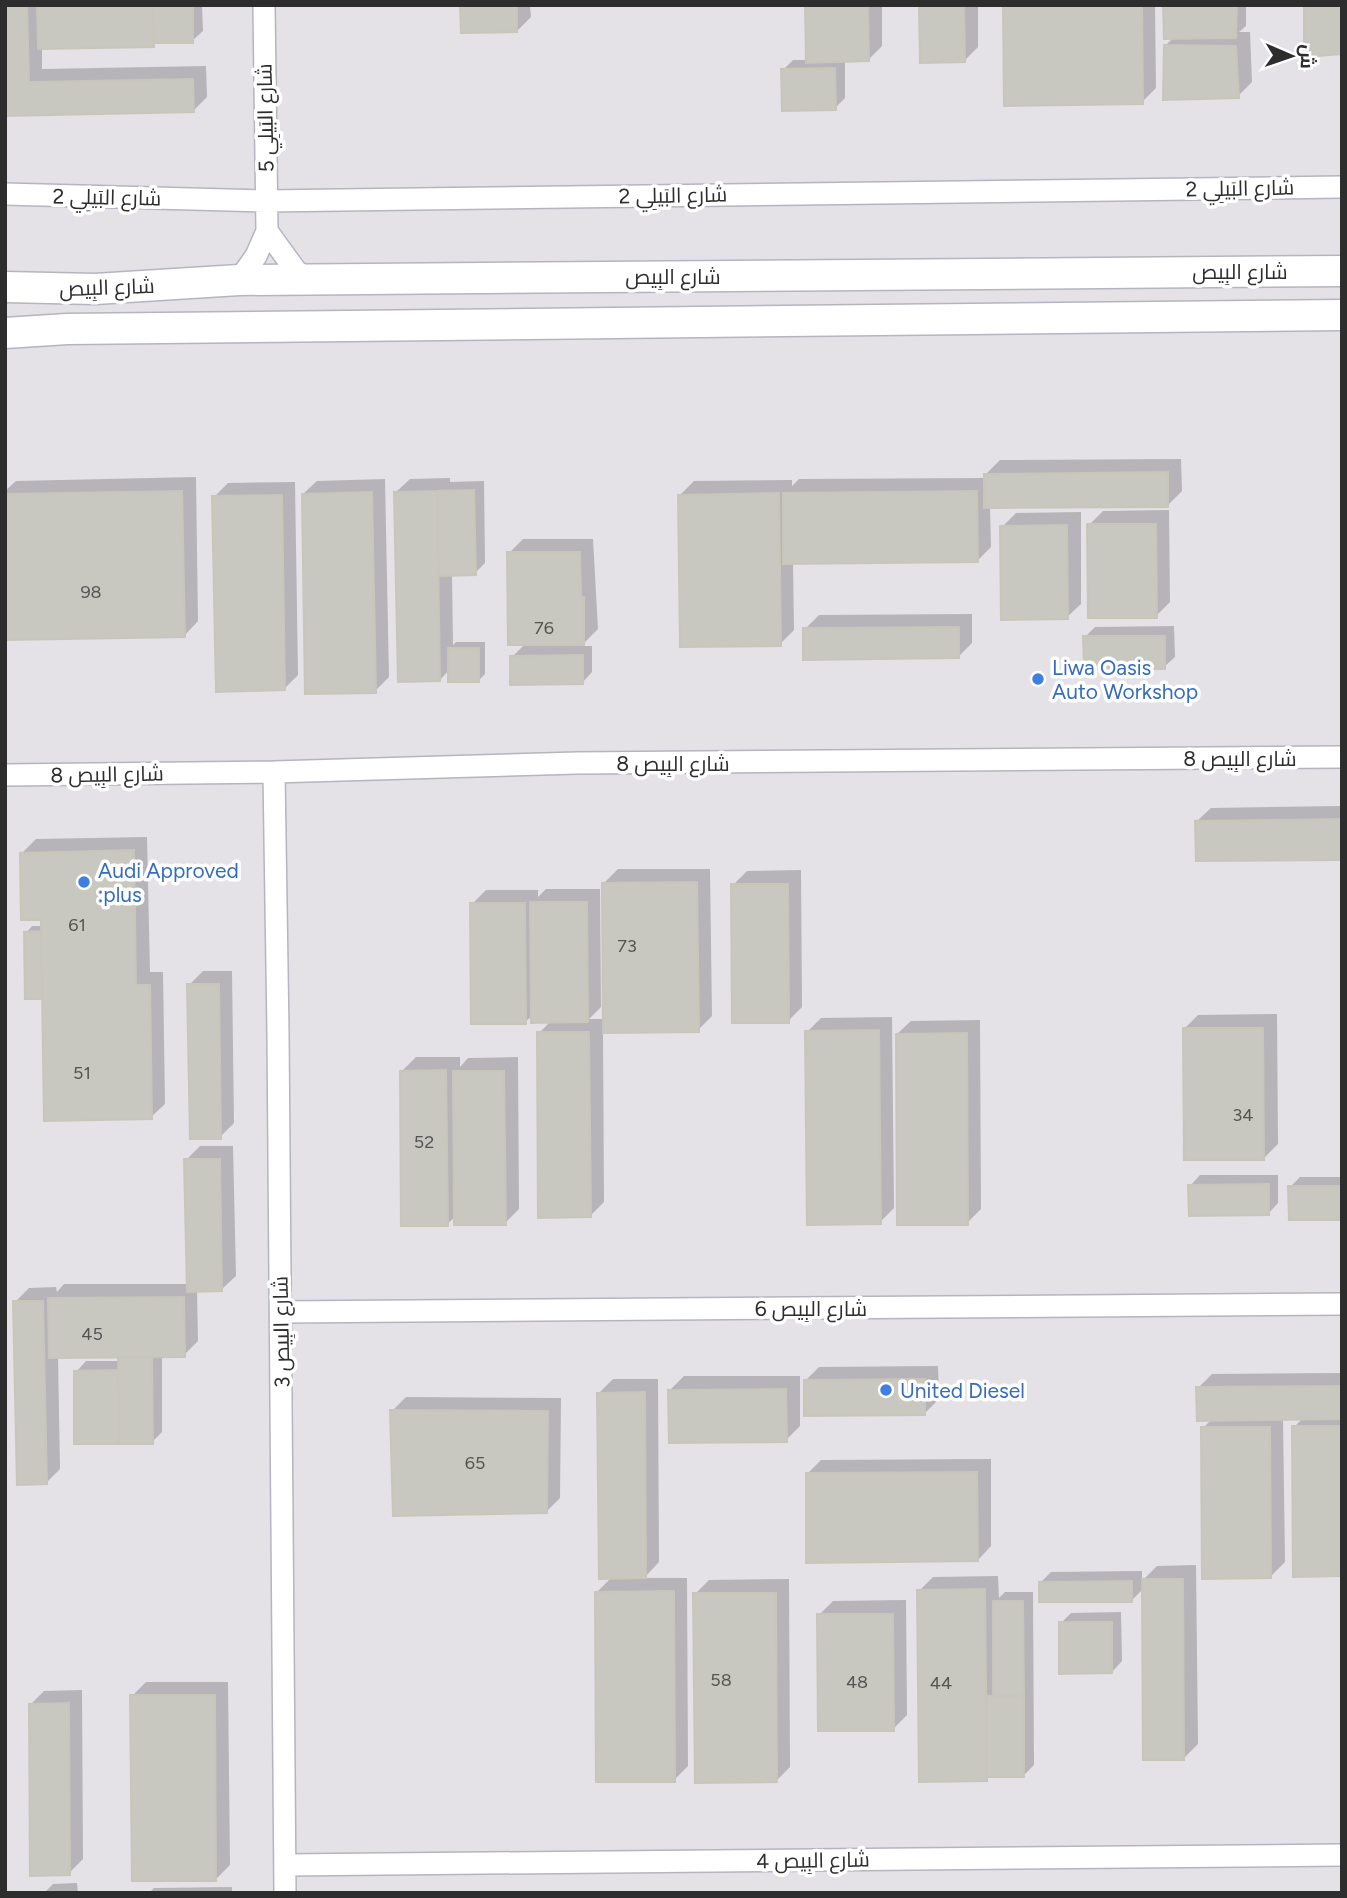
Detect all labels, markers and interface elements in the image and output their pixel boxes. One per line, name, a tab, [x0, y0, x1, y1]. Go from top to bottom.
north arrow	[1256, 21, 1326, 91]
text: ش	[1296, 44, 1319, 69]
street label: شارع البَيلِي 5	[252, 63, 282, 173]
street label: شارع البَيلِي 2	[1185, 175, 1295, 205]
street label: شارع البَيلِي 2	[618, 182, 728, 212]
street label: شارع البَيلِي 2	[52, 184, 162, 214]
street label: شارع البِيص	[1192, 259, 1288, 286]
street label: شارع البِيص	[625, 264, 721, 291]
street label: شارع البِيص	[59, 273, 155, 303]
house number: 98	[80, 581, 102, 603]
house number: 76	[534, 617, 554, 639]
place label: Liwa Oasis Auto Workshop	[1052, 655, 1198, 704]
marker: Liwa Oasis Auto Workshop	[1030, 671, 1046, 687]
street label: شارع البِيص 8	[1183, 746, 1297, 773]
street label: شارع البِيص 8	[616, 751, 730, 778]
street label: شارع البِيص 8	[50, 761, 164, 789]
place label: Audi Approved :plus	[98, 858, 239, 907]
marker: Audi Approved :plus	[76, 874, 92, 890]
house number: 61	[68, 914, 86, 936]
house number: 73	[617, 935, 637, 957]
house number: 51	[73, 1062, 91, 1084]
house number: 34	[1233, 1104, 1253, 1126]
house number: 52	[414, 1131, 434, 1153]
street label: شارع البِيص 3	[268, 1276, 296, 1388]
street label: شارع البِيص 6	[755, 1296, 867, 1323]
house number: 45	[81, 1323, 103, 1345]
place label: United Diesel	[900, 1378, 1025, 1403]
marker: United Diesel	[878, 1382, 894, 1398]
house number: 65	[465, 1452, 485, 1474]
house number: 58	[710, 1669, 732, 1691]
house number: 48	[846, 1671, 868, 1693]
house number: 44	[930, 1672, 952, 1694]
street label: شارع البِيص 4	[756, 1847, 870, 1875]

